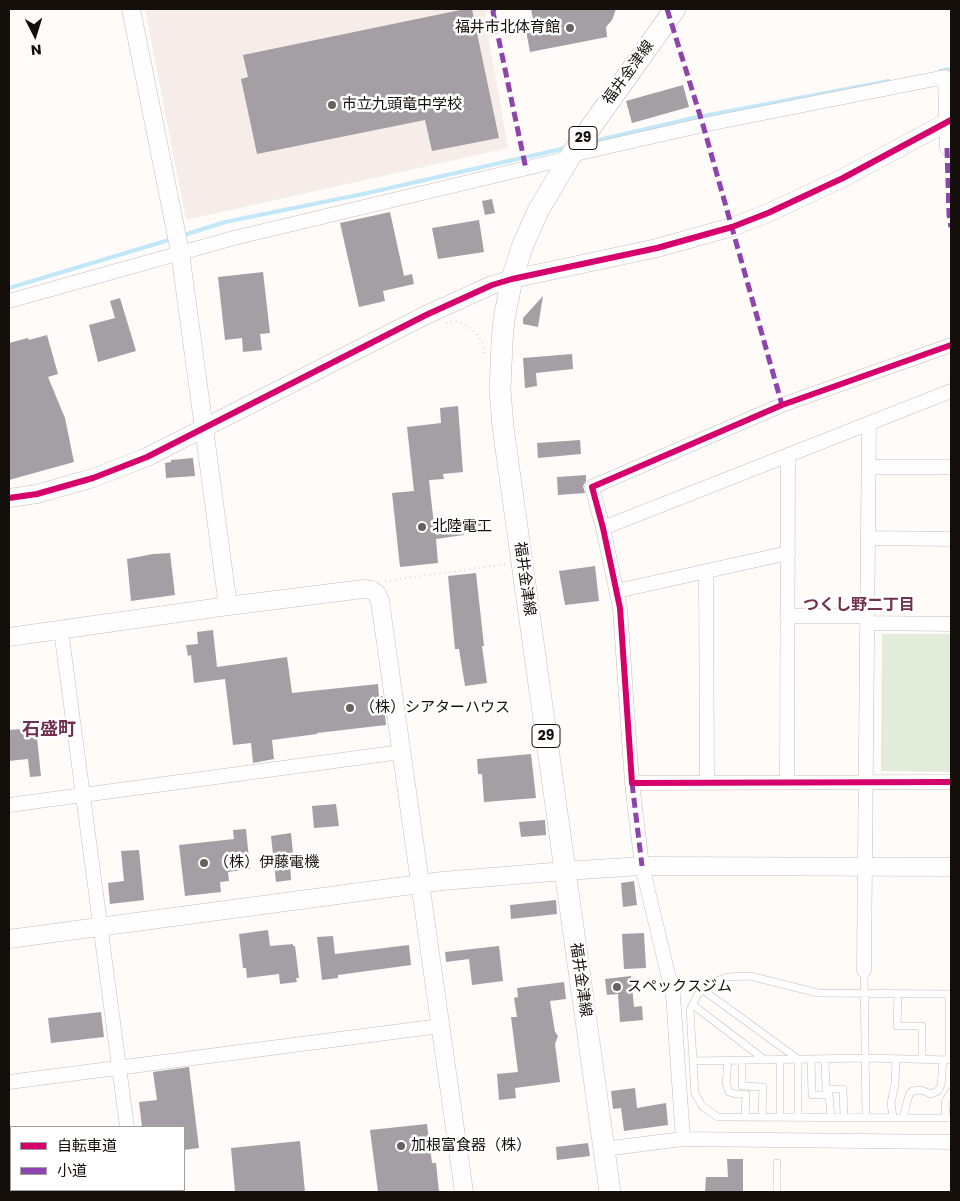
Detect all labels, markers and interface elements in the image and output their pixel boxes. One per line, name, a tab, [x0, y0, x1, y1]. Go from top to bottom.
north arrow	[10, 10, 60, 60]
place label: 福井市北体育館	[455, 19, 560, 37]
marker: 福井市北体育館	[564, 22, 576, 34]
street label: 福井金津線	[600, 37, 658, 109]
text: N	[30, 40, 42, 60]
place label: 市立九頭竜中学校	[342, 96, 462, 114]
marker: 市立九頭竜中学校	[326, 99, 338, 111]
road number: 29	[569, 126, 597, 150]
place label: 北陸電工	[432, 518, 492, 536]
marker: 北陸電工	[416, 521, 428, 533]
street label: 福井金津線	[510, 541, 538, 617]
district label: つくし野二丁目	[803, 596, 915, 616]
place label: （株）シアターハウス	[360, 699, 510, 717]
marker: （株）シアターハウス	[344, 702, 356, 714]
district label: 石盛町	[22, 719, 76, 741]
road number: 29	[532, 724, 560, 748]
place label: （株）伊藤電機	[214, 854, 319, 872]
marker: （株）伊藤電機	[198, 857, 210, 869]
street label: 福井金津線	[566, 942, 594, 1018]
place label: スペックスジム	[627, 978, 732, 996]
marker: スペックスジム	[611, 981, 623, 993]
legend	[10, 1126, 185, 1191]
text: 自転車道	[57, 1135, 117, 1156]
place label: 加根富食器（株）	[411, 1137, 531, 1155]
marker: 加根富食器（株）	[395, 1140, 407, 1152]
text: 小道	[57, 1160, 87, 1181]

